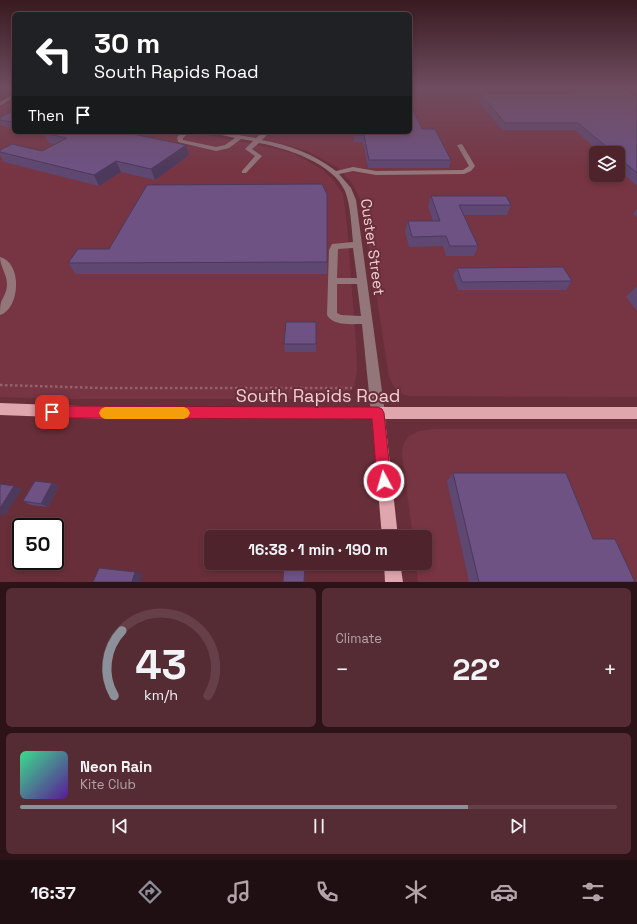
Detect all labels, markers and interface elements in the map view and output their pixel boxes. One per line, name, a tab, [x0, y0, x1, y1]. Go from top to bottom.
text: 30 m	[94, 25, 160, 61]
icon: left	[28, 28, 80, 80]
text: South Rapids Road	[94, 60, 259, 83]
icon: arrive	[72, 104, 94, 126]
text: Then	[28, 106, 64, 125]
map controls	[589, 146, 625, 182]
button: layers	[589, 146, 625, 182]
street label: Custer Street	[357, 197, 389, 297]
street label: South Rapids Road	[236, 384, 400, 407]
pin	[35, 395, 69, 429]
icon: arrive	[41, 401, 63, 423]
position arrow	[363, 460, 405, 502]
speed limit sign: 50	[12, 518, 64, 570]
text: 16:38 · 1 min · 190 m	[248, 540, 388, 559]
text: Climate	[336, 630, 382, 647]
text: 43	[135, 637, 187, 690]
text: 22°	[453, 650, 500, 689]
text: −	[336, 655, 349, 683]
text: +	[603, 655, 617, 683]
text: km/h	[144, 685, 178, 703]
text: Neon Rain	[80, 757, 152, 776]
text: Kite Club	[80, 776, 136, 793]
icon: previous	[109, 815, 131, 837]
icon: pause	[308, 815, 330, 837]
icon: next	[507, 815, 529, 837]
icon: directions	[136, 878, 164, 906]
icon: music	[225, 878, 253, 906]
icon: phone	[313, 878, 341, 906]
icon: climate	[402, 878, 430, 906]
icon: car	[490, 878, 518, 906]
icon: filters	[579, 878, 607, 906]
text: 16:37	[30, 881, 76, 904]

